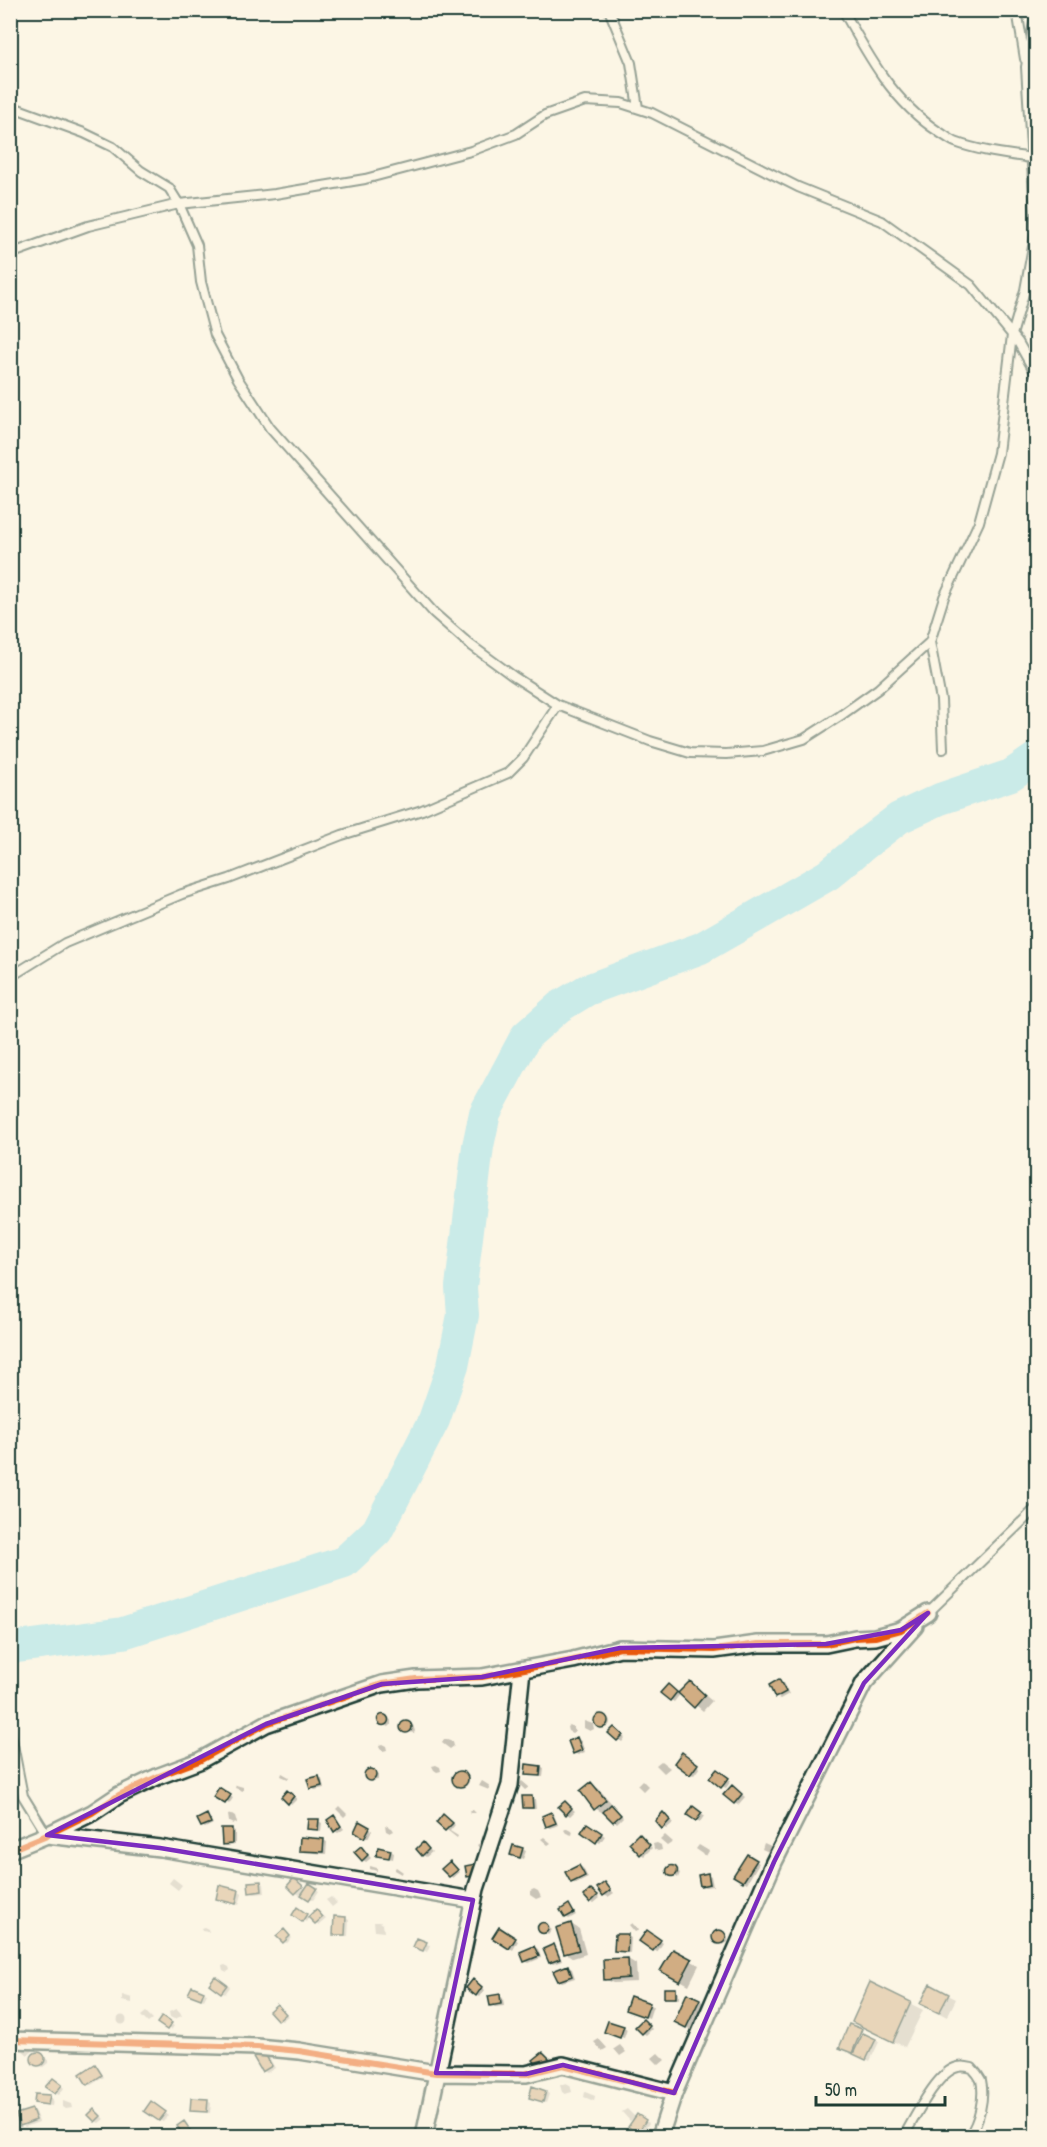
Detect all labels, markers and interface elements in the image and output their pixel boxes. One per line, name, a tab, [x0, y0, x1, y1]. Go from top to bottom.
scale bar	[816, 2069, 945, 2107]
text: 50 m	[825, 2077, 857, 2102]

